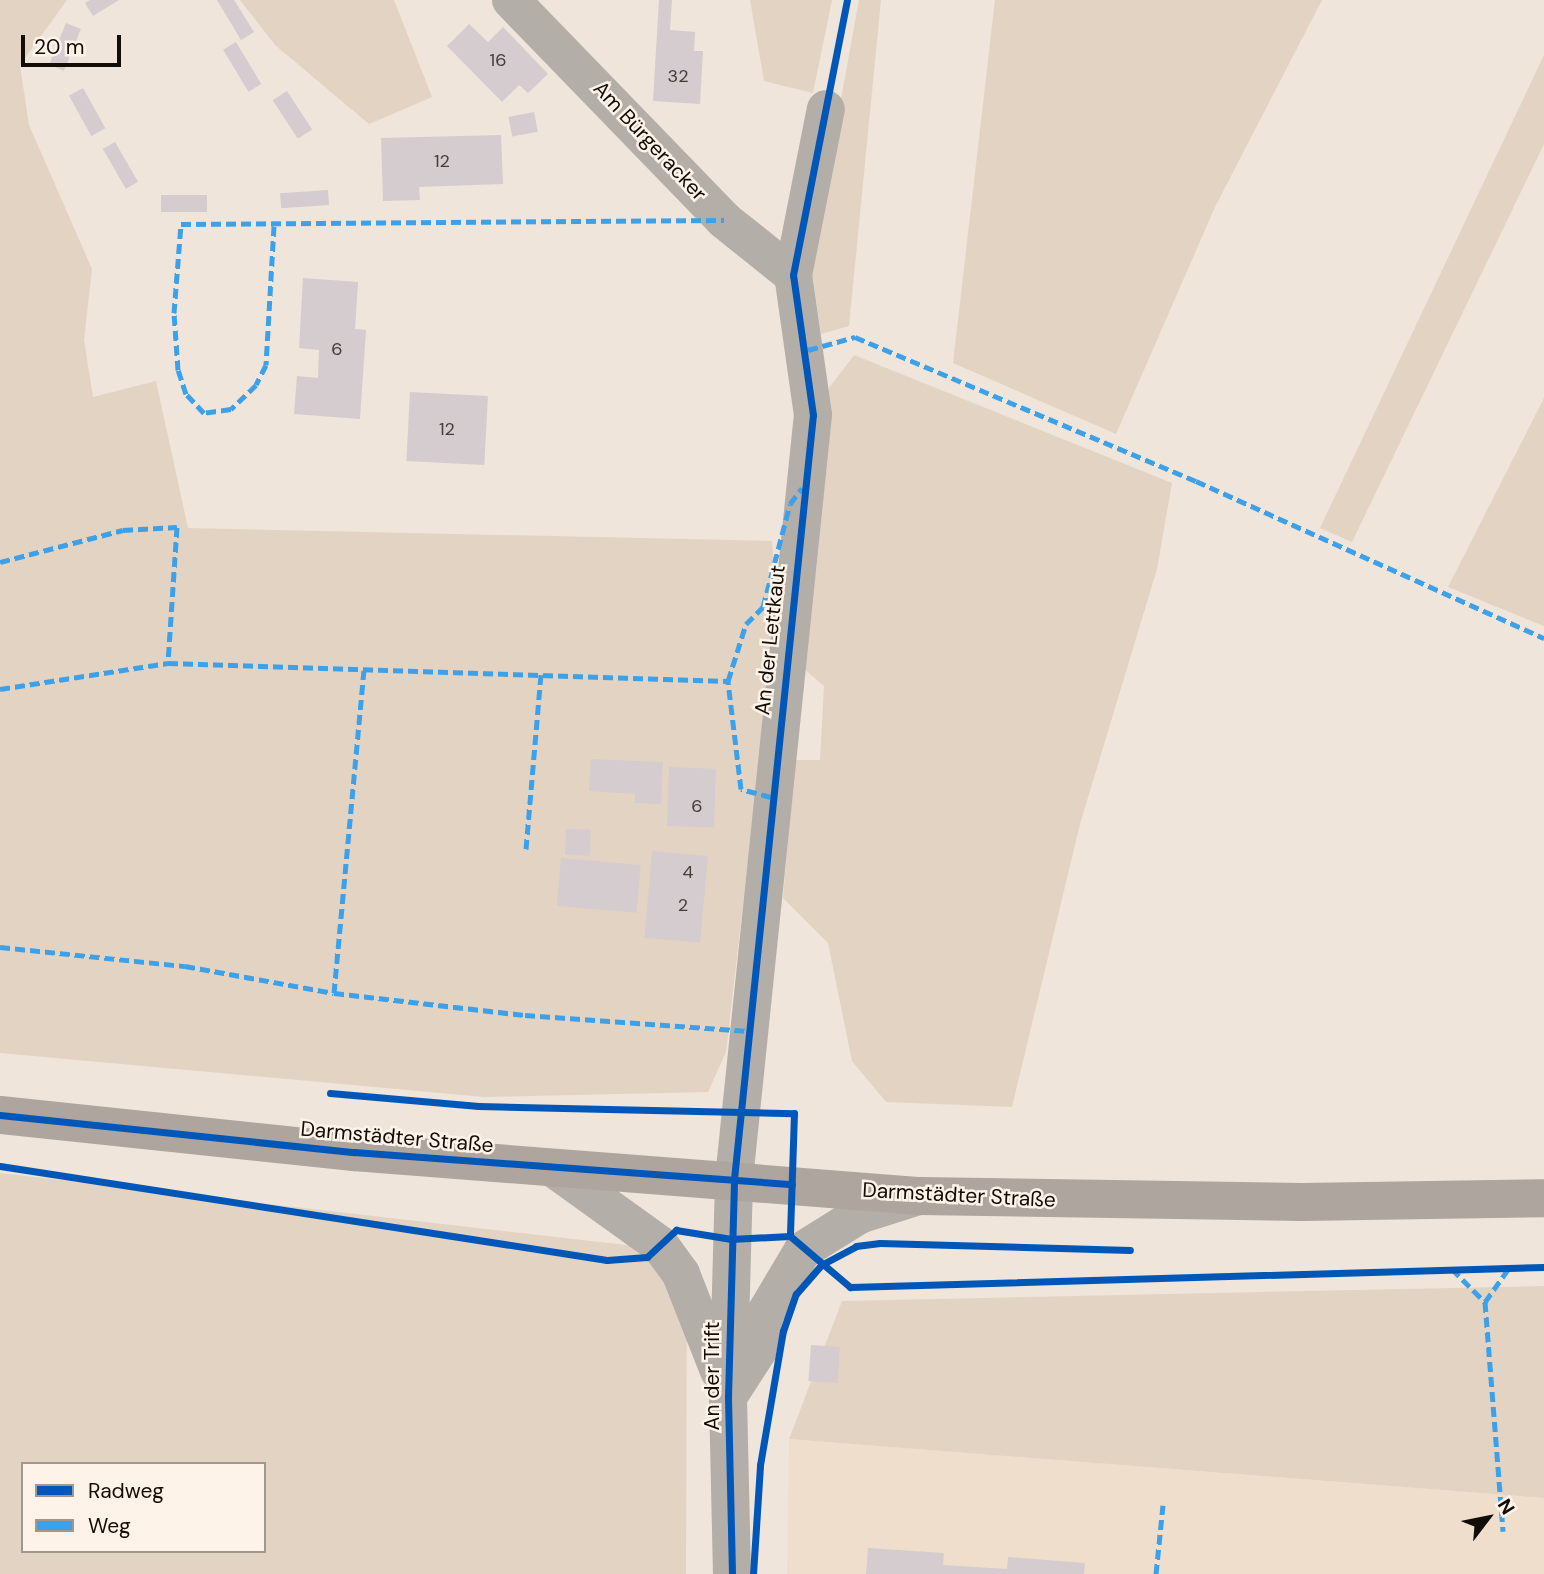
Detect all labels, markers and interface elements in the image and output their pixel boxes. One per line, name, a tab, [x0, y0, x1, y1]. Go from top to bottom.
scale bar	[24, 21, 124, 65]
text: 20 m	[34, 33, 85, 61]
house number: 16	[490, 49, 506, 71]
house number: 32	[667, 65, 689, 87]
street label: Am Bürgeracker	[588, 76, 712, 206]
house number: 12	[434, 150, 450, 172]
house number: 6	[331, 338, 343, 360]
house number: 12	[439, 418, 455, 440]
street label: An der Lettkaut	[750, 564, 790, 716]
house number: 6	[691, 795, 703, 817]
house number: 4	[683, 861, 693, 883]
house number: 2	[678, 894, 688, 916]
street label: Darmstädter Straße	[299, 1116, 495, 1158]
street label: Darmstädter Straße	[862, 1177, 1056, 1213]
street label: An der Trift	[699, 1322, 725, 1430]
legend	[21, 1462, 266, 1553]
text: Radweg	[88, 1477, 164, 1505]
north arrow	[1453, 1483, 1523, 1553]
text: N	[1492, 1494, 1521, 1519]
text: Weg	[88, 1512, 131, 1540]

